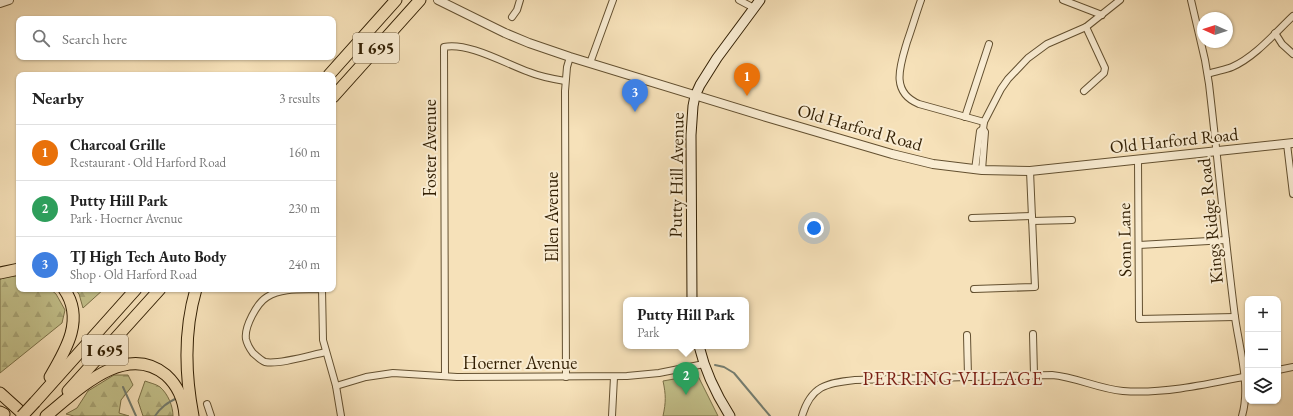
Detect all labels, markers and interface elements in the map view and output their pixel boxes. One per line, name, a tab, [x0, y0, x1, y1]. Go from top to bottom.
north arrow	[1197, 12, 1233, 48]
search box	[16, 16, 336, 60]
icon: search	[30, 27, 52, 49]
text: Search here	[62, 29, 127, 48]
road number: I 695	[353, 33, 399, 63]
pin: 1	[734, 63, 760, 96]
pin: 3	[622, 79, 648, 112]
text: Nearby	[32, 87, 84, 109]
text: 3 results	[279, 90, 320, 107]
street label: Old Harford Road	[795, 98, 926, 156]
street label: Foster Avenue	[418, 99, 441, 197]
street label: Putty Hill Avenue	[663, 112, 689, 238]
street label: Old Harford Road	[1109, 122, 1240, 158]
text: Charcoal Grille	[70, 135, 165, 154]
text: 1	[42, 144, 48, 161]
text: 160 m	[289, 144, 320, 161]
text: Restaurant · Old Harford Road	[70, 154, 226, 171]
street label: Kings Ridge Road	[1192, 156, 1228, 285]
street label: Ellen Avenue	[540, 172, 563, 262]
text: Putty Hill Park	[70, 191, 168, 210]
text: 2	[42, 200, 48, 217]
text: 230 m	[289, 200, 320, 217]
street label: Sonn Lane	[1112, 203, 1136, 277]
text: Park · Hoerner Avenue	[70, 210, 183, 227]
your location	[804, 218, 824, 238]
text: TJ High Tech Auto Body	[70, 247, 226, 266]
text: 3	[42, 256, 48, 273]
text: 240 m	[289, 256, 320, 273]
text: Shop · Old Harford Road	[70, 266, 197, 283]
map controls	[1245, 296, 1281, 404]
button: +	[1245, 296, 1281, 332]
popup	[623, 297, 749, 349]
text: Putty Hill Park	[637, 305, 735, 324]
text: Park	[637, 324, 659, 341]
button: −	[1245, 332, 1281, 368]
road number: I 695	[82, 335, 128, 365]
street label: Hoerner Avenue	[463, 351, 577, 374]
pin: 2	[673, 362, 699, 395]
district label: PERRING VILLAGE	[862, 366, 1044, 391]
button: layers	[1245, 368, 1281, 404]

